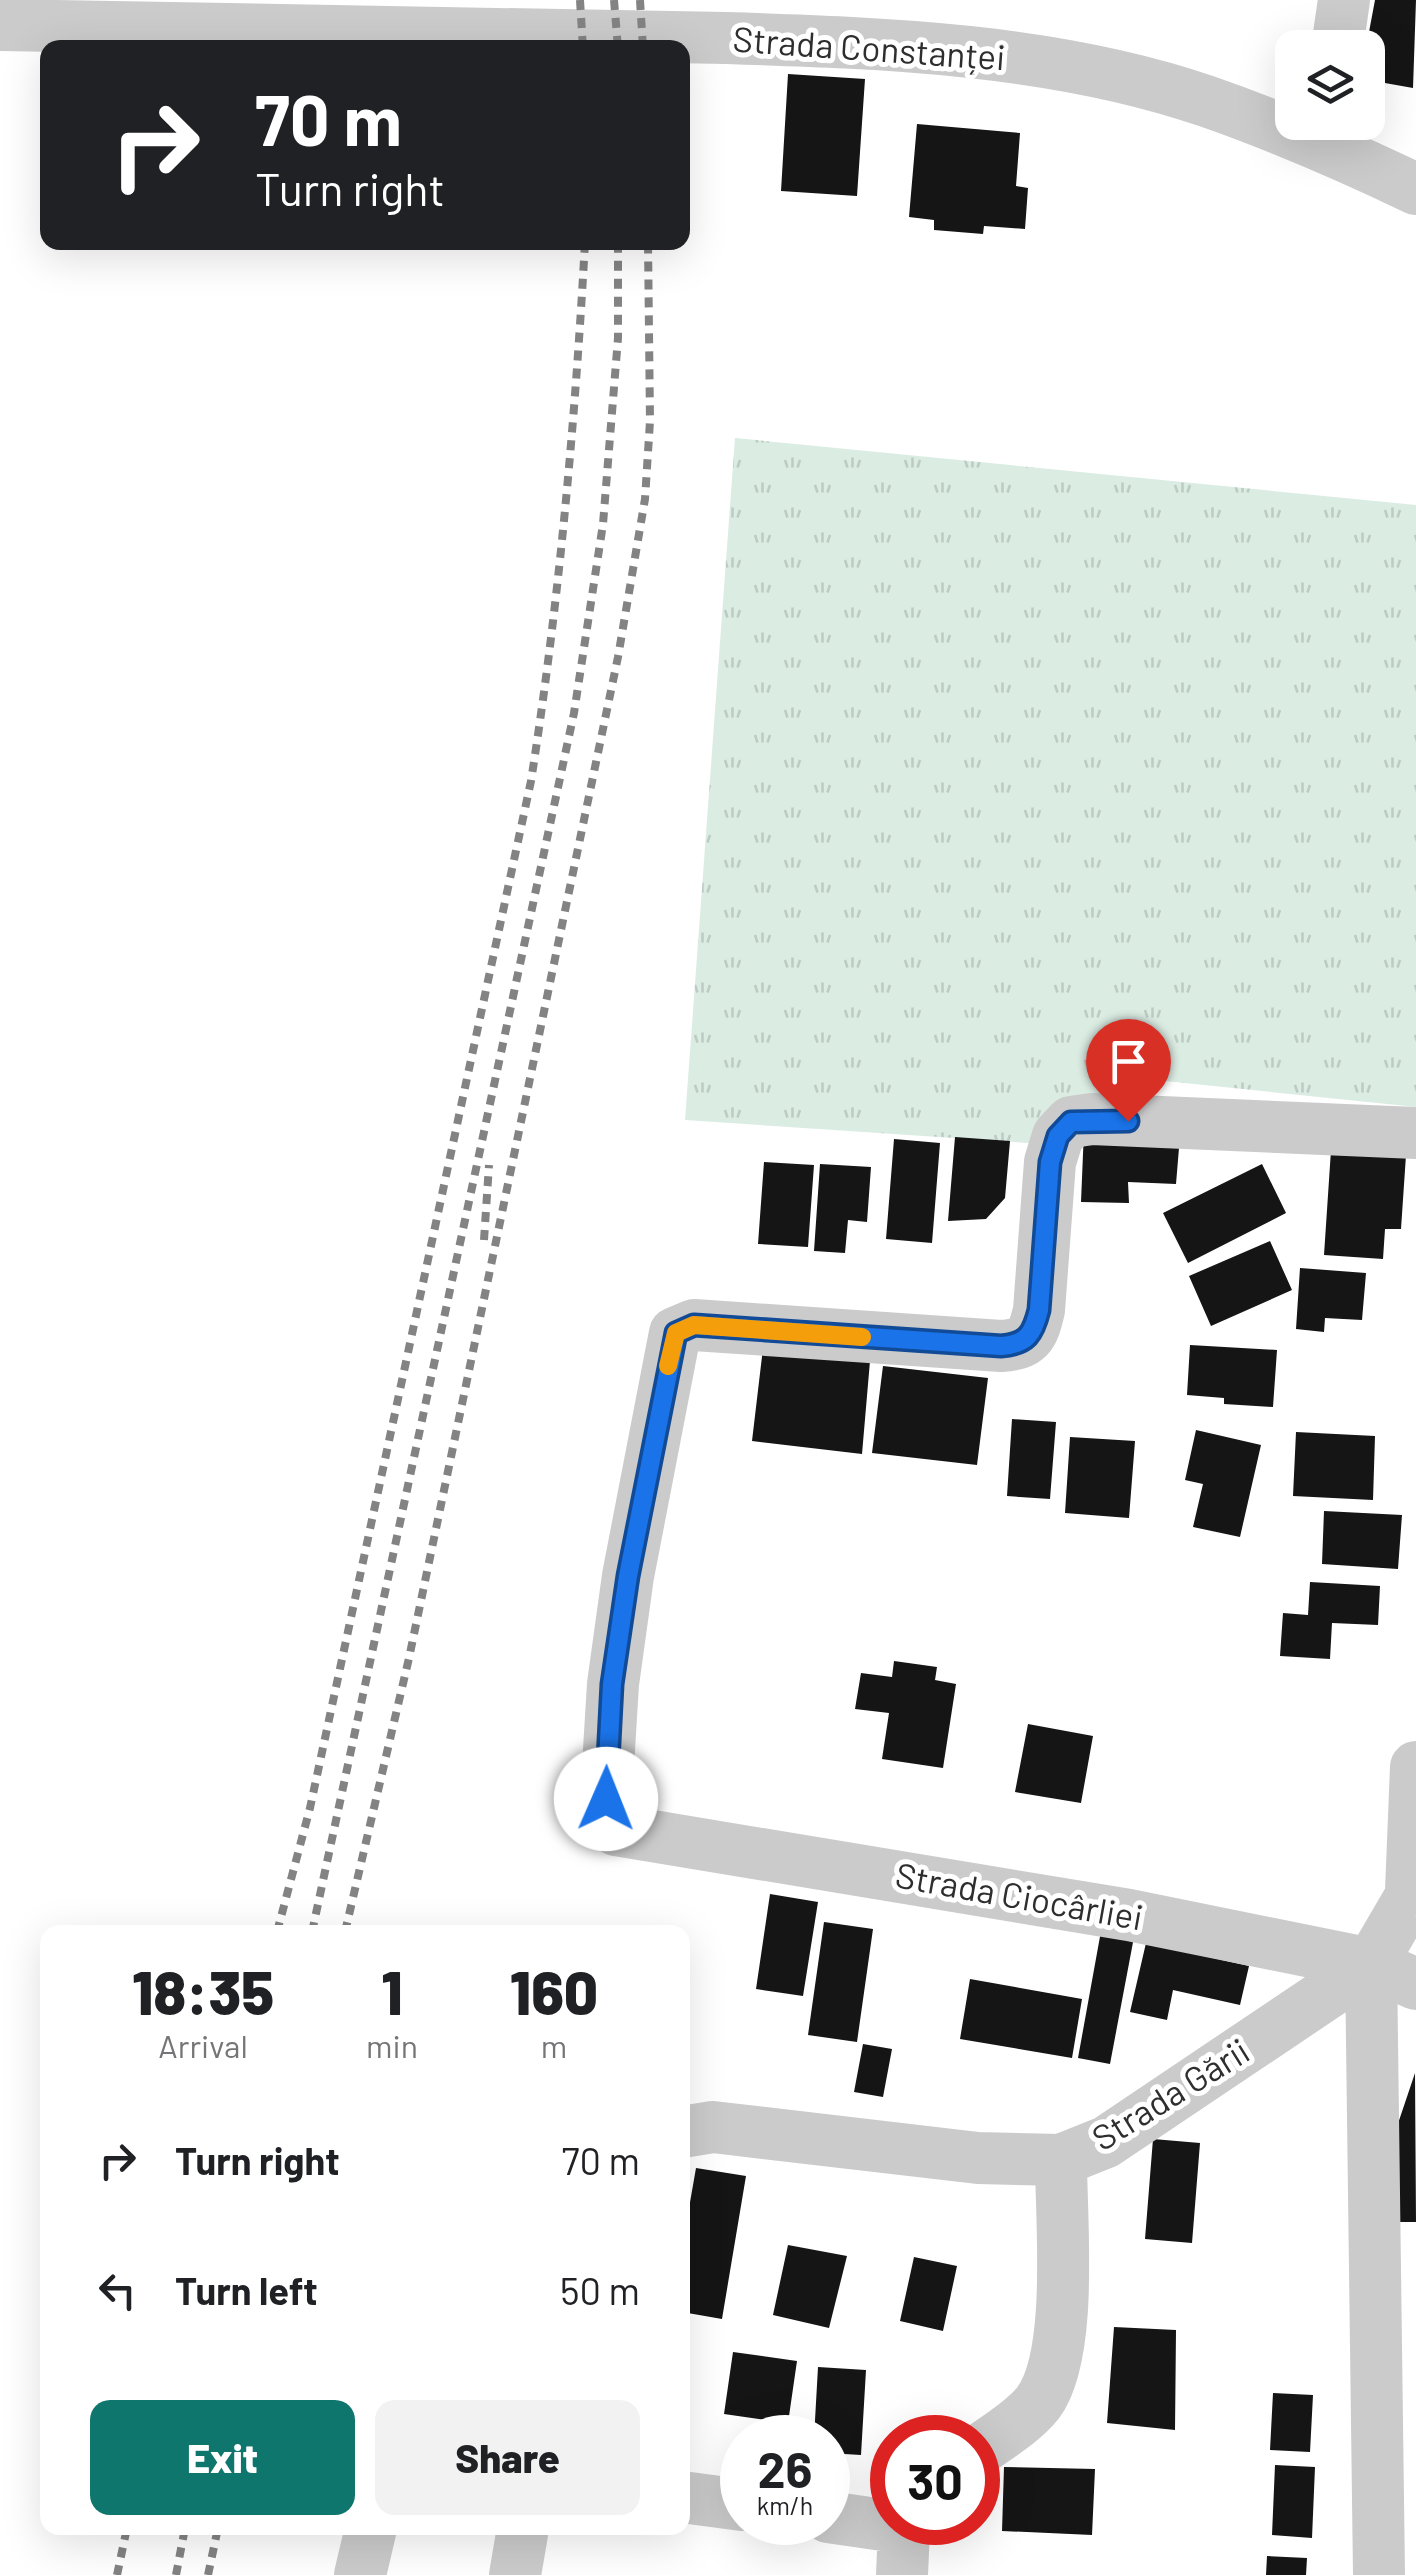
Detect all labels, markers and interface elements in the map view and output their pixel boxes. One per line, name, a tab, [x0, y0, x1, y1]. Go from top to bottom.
street label: Strada Constanței	[732, 17, 1007, 77]
map controls	[1275, 30, 1385, 140]
button: layers	[1275, 30, 1385, 140]
text: 70 m	[255, 76, 402, 160]
icon: right	[90, 80, 220, 210]
text: Turn right	[255, 161, 445, 215]
pin	[1086, 1019, 1171, 1122]
icon: arrive	[1101, 1034, 1156, 1089]
position arrow	[554, 1747, 658, 1851]
street label: Strada Ciocârliei	[892, 1853, 1146, 1937]
text: 18:35	[132, 1955, 274, 2027]
text: 1	[381, 1955, 403, 2027]
text: 160	[510, 1955, 598, 2027]
text: Arrival	[158, 2026, 248, 2064]
text: min	[366, 2026, 418, 2064]
text: m	[541, 2026, 567, 2064]
street label: Strada Gării	[1084, 2028, 1256, 2158]
icon: right	[90, 2133, 145, 2188]
text: Turn right	[175, 2137, 340, 2183]
text: 70 m	[562, 2137, 640, 2183]
icon: left	[90, 2263, 145, 2318]
text: Turn left	[175, 2267, 318, 2313]
text: 50 m	[560, 2267, 640, 2313]
button: Exit	[90, 2400, 355, 2515]
button: Share	[375, 2400, 640, 2515]
speed limit sign: 30	[870, 2415, 1000, 2545]
text: 26	[758, 2438, 812, 2498]
text: km/h	[757, 2490, 813, 2520]

